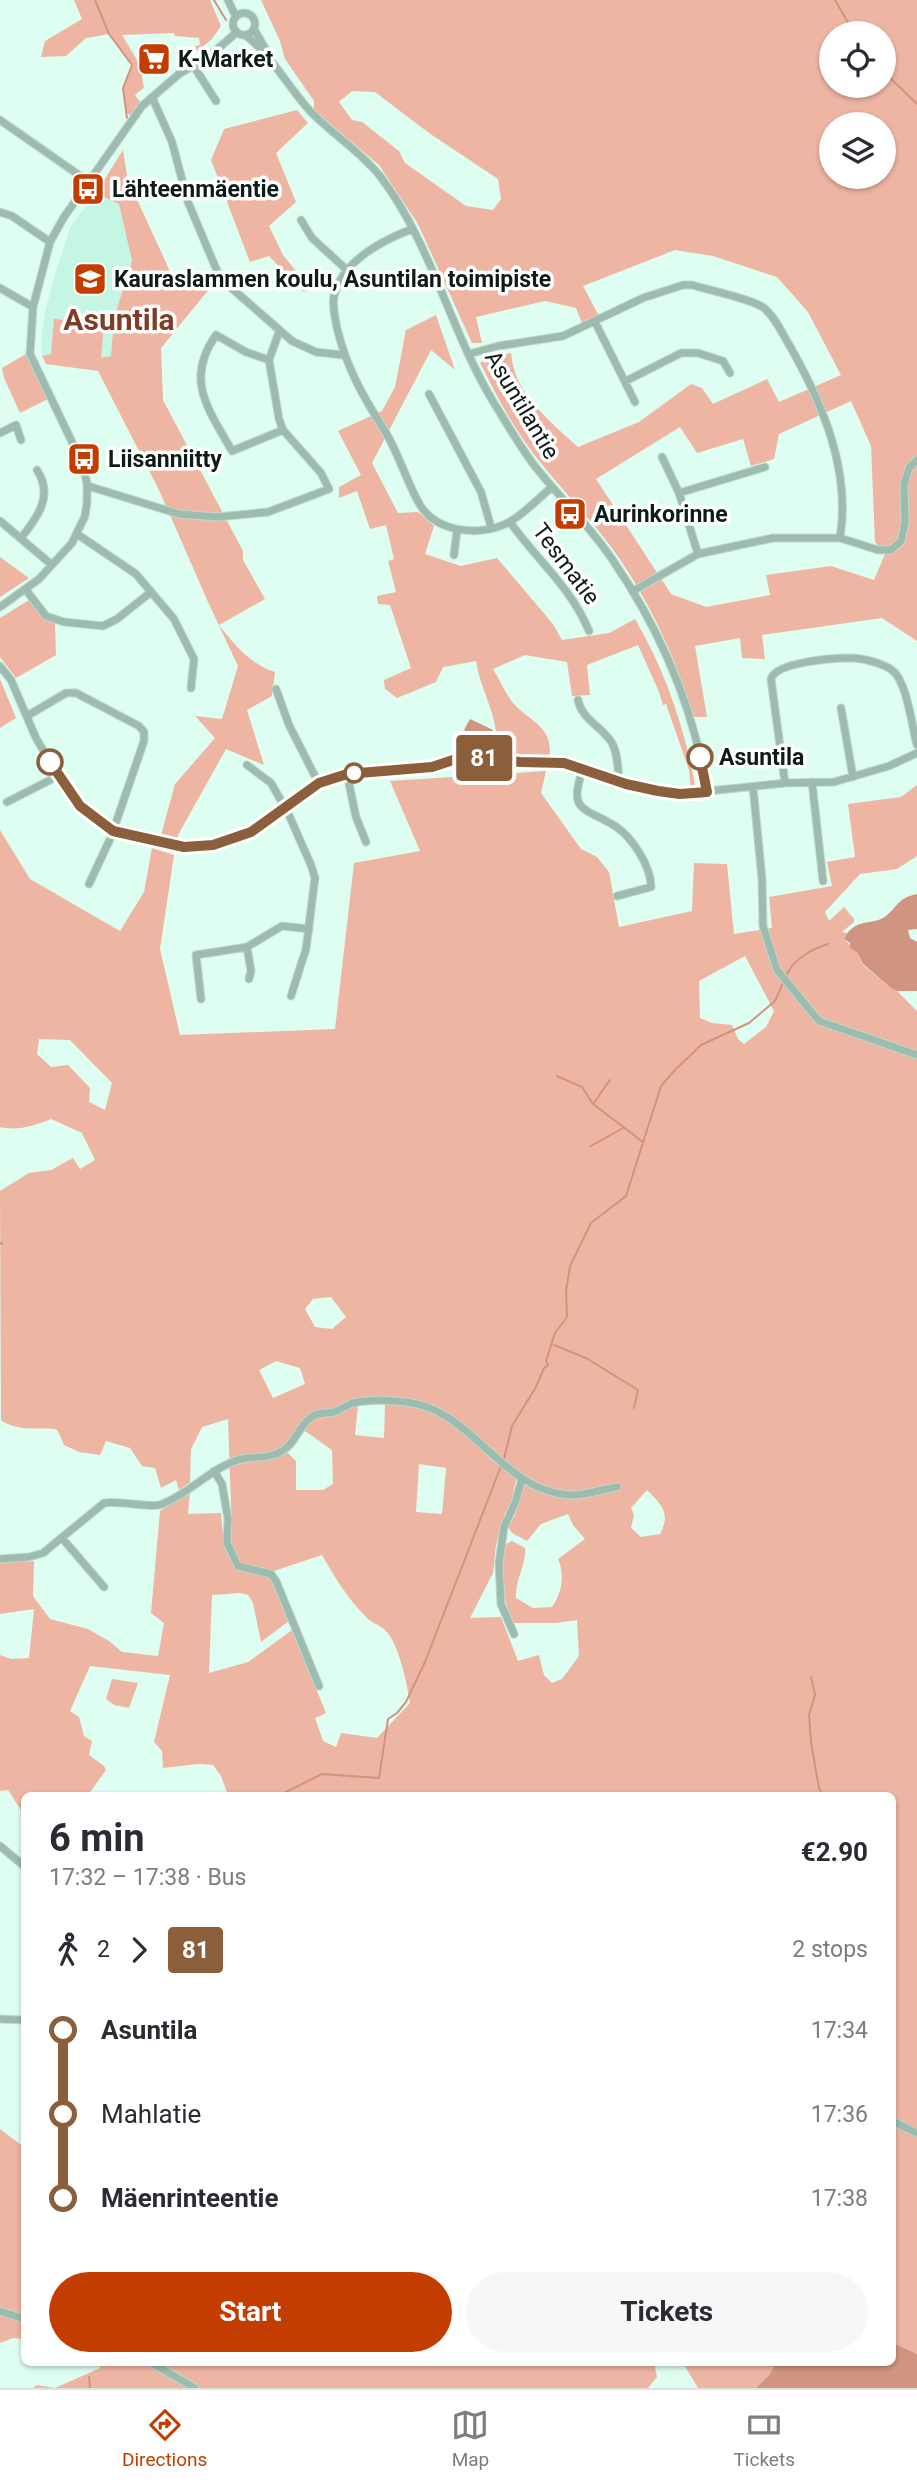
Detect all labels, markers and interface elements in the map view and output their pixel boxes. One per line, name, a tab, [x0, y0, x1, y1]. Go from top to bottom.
map controls	[819, 21, 896, 189]
button: locate	[819, 21, 896, 98]
supermarket icon: K-Market	[135, 40, 173, 78]
place label: K-Market	[178, 46, 274, 73]
button: layers	[819, 112, 896, 189]
bus stop icon: Lähteenmäentie	[69, 170, 107, 208]
place label: Lähteenmäentie	[112, 176, 279, 203]
school or university icon: Kauraslammen koulu, Asuntilan toimipiste	[71, 260, 109, 298]
place label: Kauraslammen koulu, Asuntilan toimipiste	[114, 266, 551, 293]
district label: Asuntila	[63, 302, 175, 337]
street label: Asuntilantie	[479, 346, 565, 464]
bus stop icon: Liisanniitty	[65, 440, 103, 478]
place label: Liisanniitty	[108, 446, 222, 473]
bus stop icon: Aurinkorinne	[551, 495, 589, 533]
place label: Aurinkorinne	[594, 501, 728, 528]
street label: Tesmatie	[527, 518, 605, 610]
line badge: 81	[452, 735, 516, 781]
text: 81	[470, 744, 498, 772]
marker: Asuntila	[687, 744, 713, 770]
place label: Asuntila	[719, 744, 804, 771]
unlabelled marker	[37, 749, 63, 775]
unlabelled marker	[344, 763, 364, 783]
text: 6 min	[49, 1816, 145, 1860]
text: €2.90	[801, 1837, 868, 1867]
text: 17:32 – 17:38 · Bus	[49, 1864, 246, 1891]
icon: walk	[49, 1931, 87, 1969]
icon: forward	[120, 1931, 158, 1969]
text: 2	[97, 1936, 110, 1963]
text: 81	[182, 1936, 209, 1964]
text: 2 stops	[792, 1936, 868, 1963]
text: Asuntila	[101, 2015, 197, 2045]
text: 17:34	[811, 2017, 868, 2044]
text: Mahlatie	[101, 2099, 201, 2129]
text: 17:36	[811, 2101, 868, 2128]
text: Mäenrinteentie	[101, 2183, 278, 2213]
text: 17:38	[811, 2185, 868, 2212]
button: Start	[49, 2272, 452, 2352]
button: Tickets	[466, 2272, 868, 2352]
tab: Directions	[122, 2406, 207, 2471]
tab: Map	[451, 2406, 489, 2471]
tab: Tickets	[734, 2406, 795, 2471]

